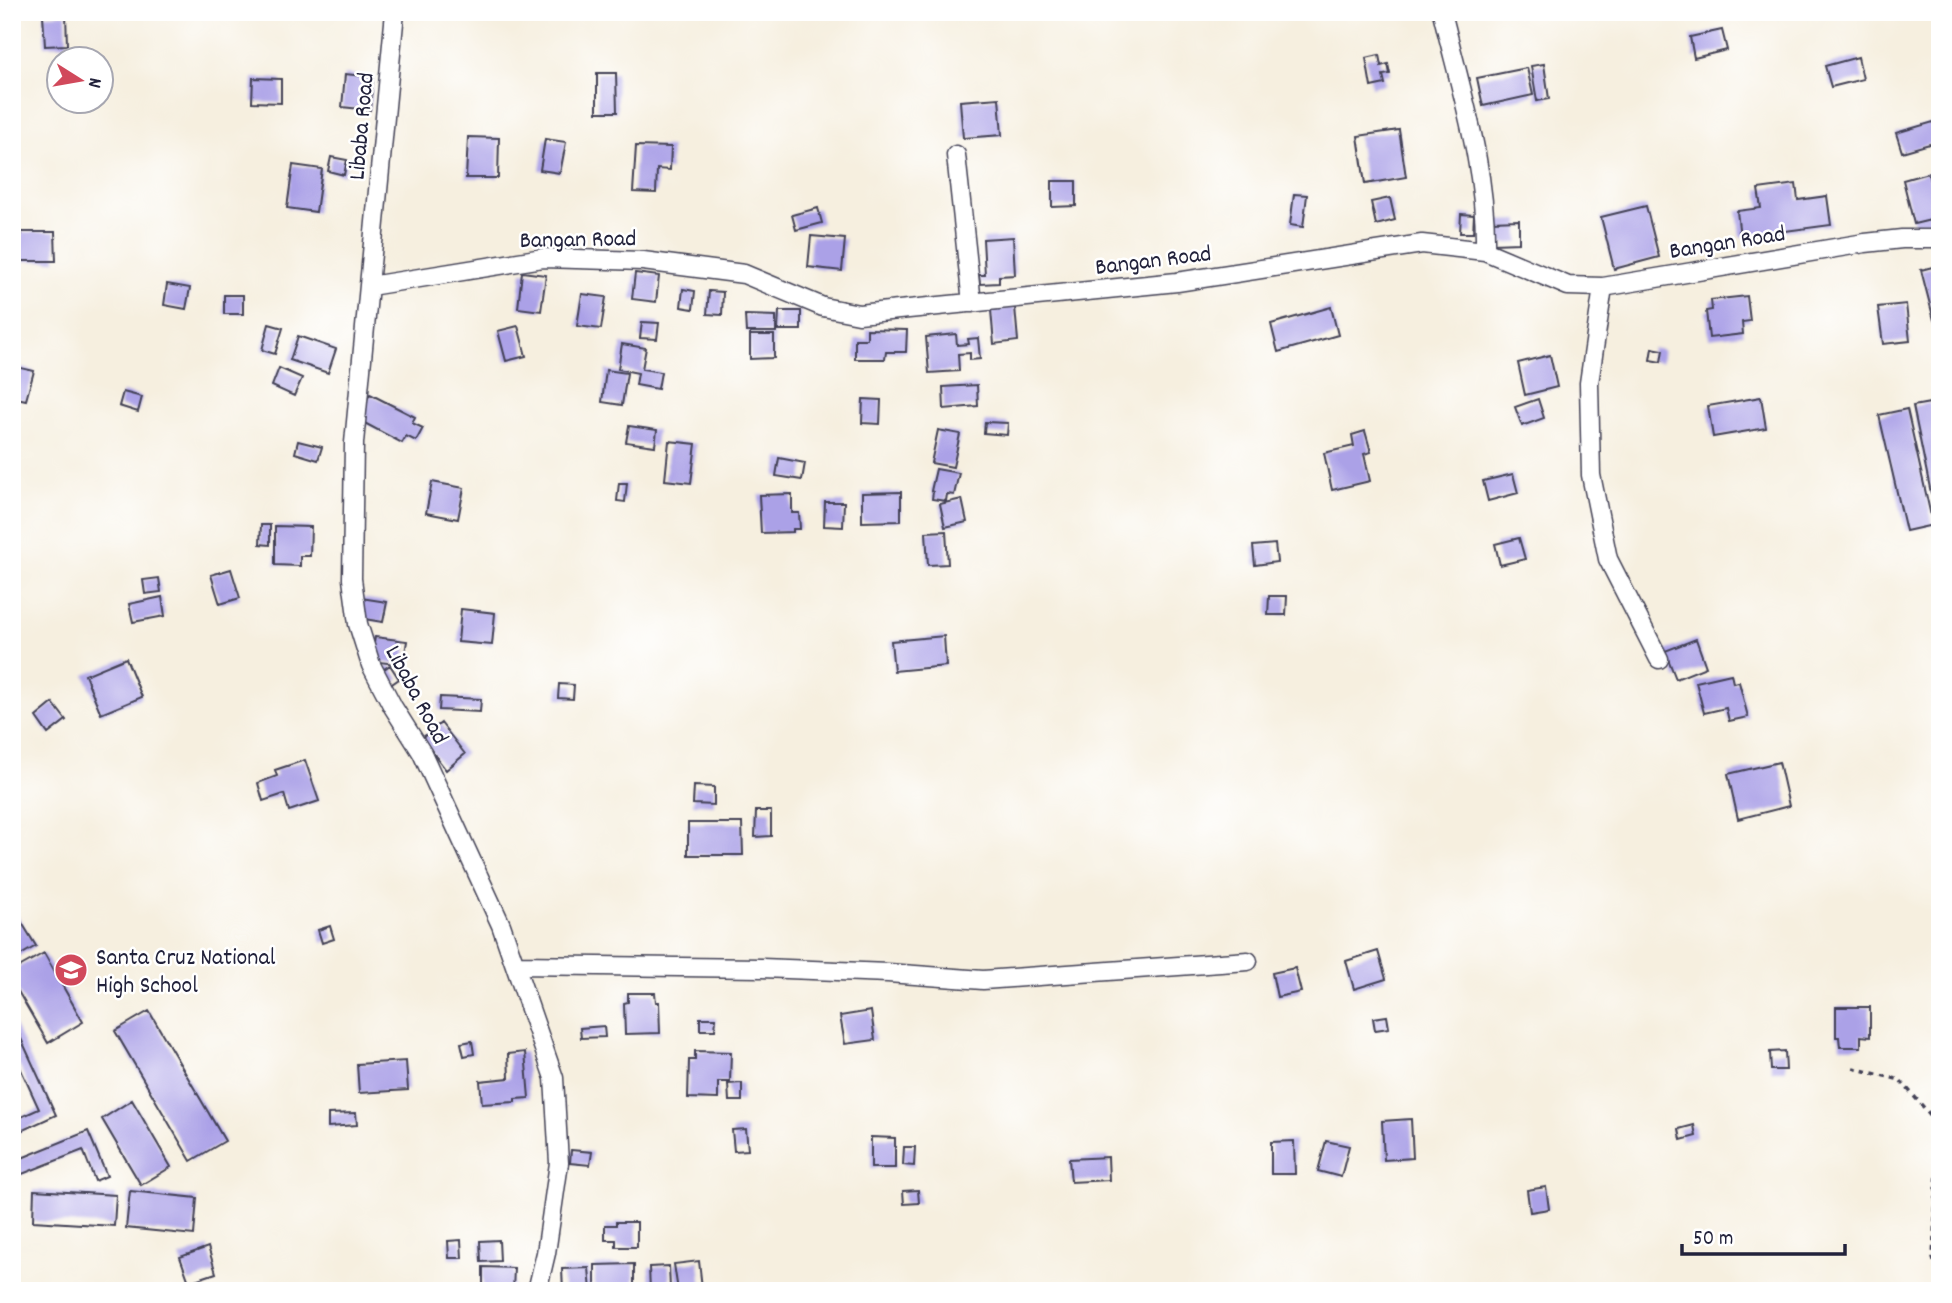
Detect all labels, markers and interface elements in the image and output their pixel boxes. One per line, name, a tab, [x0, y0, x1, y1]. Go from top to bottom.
north arrow	[46, 46, 116, 116]
street label: Libaba Road	[341, 71, 385, 181]
text: N	[79, 75, 107, 90]
street label: Bangan Road	[1667, 218, 1788, 270]
street label: Bangan Road	[519, 223, 637, 259]
street label: Bangan Road	[1093, 238, 1213, 286]
street label: Libaba Road	[375, 640, 456, 751]
place label: Santa Cruz National High School	[96, 942, 276, 1004]
school or university icon: Santa Cruz National High School	[52, 951, 90, 989]
scale bar	[1682, 1212, 1845, 1256]
text: 50 m	[1693, 1225, 1733, 1255]

